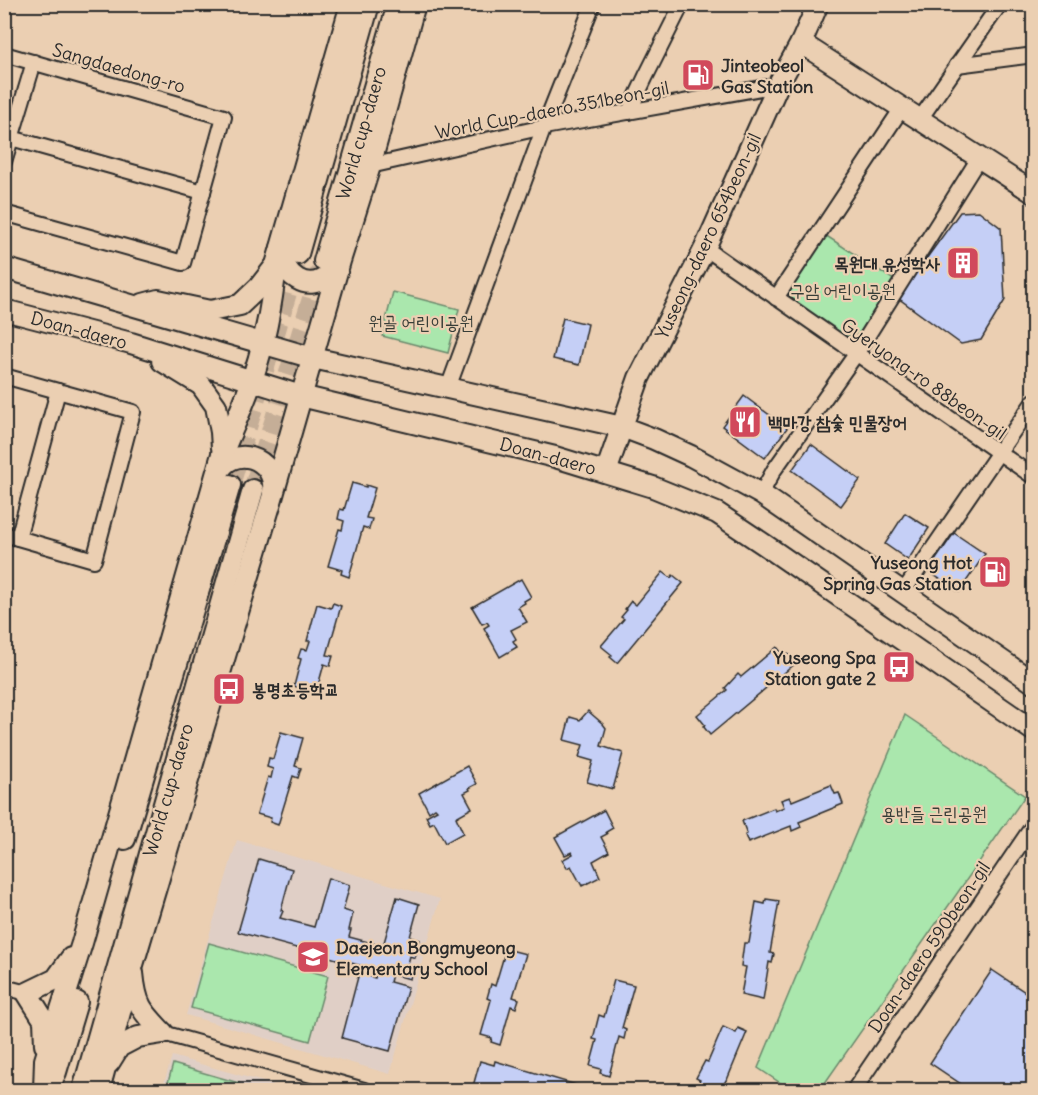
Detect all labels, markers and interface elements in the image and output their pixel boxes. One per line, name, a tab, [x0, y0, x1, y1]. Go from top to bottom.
street label: Sangdaedong-ro	[50, 38, 188, 98]
place label: Jinteobeol Gas Station	[721, 54, 814, 98]
fuel station icon: Jinteobeol Gas Station	[680, 57, 716, 93]
street label: World cup-daero	[331, 64, 391, 202]
street label: World Cup-daero 351beon-gil	[433, 76, 671, 144]
street label: Yuseong-daero 654beon-gil	[650, 129, 766, 343]
building icon: 목원대 유성학사	[945, 245, 981, 281]
place label: 목원대 유성학사	[834, 252, 941, 275]
park label: 구암 어린이공원	[790, 279, 896, 302]
street label: Doan-daero	[28, 306, 130, 354]
park label: 원골 어린이공원	[368, 311, 474, 334]
street label: Gyeryong-ro 88beon-gil	[837, 313, 1011, 445]
restaurant icon: 백마강 참숯 민물장어	[727, 404, 763, 440]
place label: 백마강 참숯 민물장어	[768, 411, 907, 434]
street label: Doan-daero	[497, 432, 599, 480]
place label: Yuseong Hot Spring Gas Station	[823, 551, 973, 595]
fuel station icon: Yuseong Hot Spring Gas Station	[977, 554, 1013, 590]
place label: Yuseong Spa Station gate 2	[765, 646, 876, 690]
bus stop icon: Yuseong Spa Station gate 2	[881, 649, 917, 685]
bus stop icon: 봉명초등학교	[211, 671, 247, 707]
place label: 봉명초등학교	[252, 678, 339, 701]
street label: World cup-daero	[138, 721, 198, 859]
park label: 용반들 근린공원	[881, 802, 987, 825]
street label: Doan-daero 590beon-gil	[863, 857, 995, 1037]
place label: Daejeon Bongmyeong Elementary School	[336, 936, 516, 980]
school or university icon: Daejeon Bongmyeong Elementary School	[295, 939, 331, 975]

